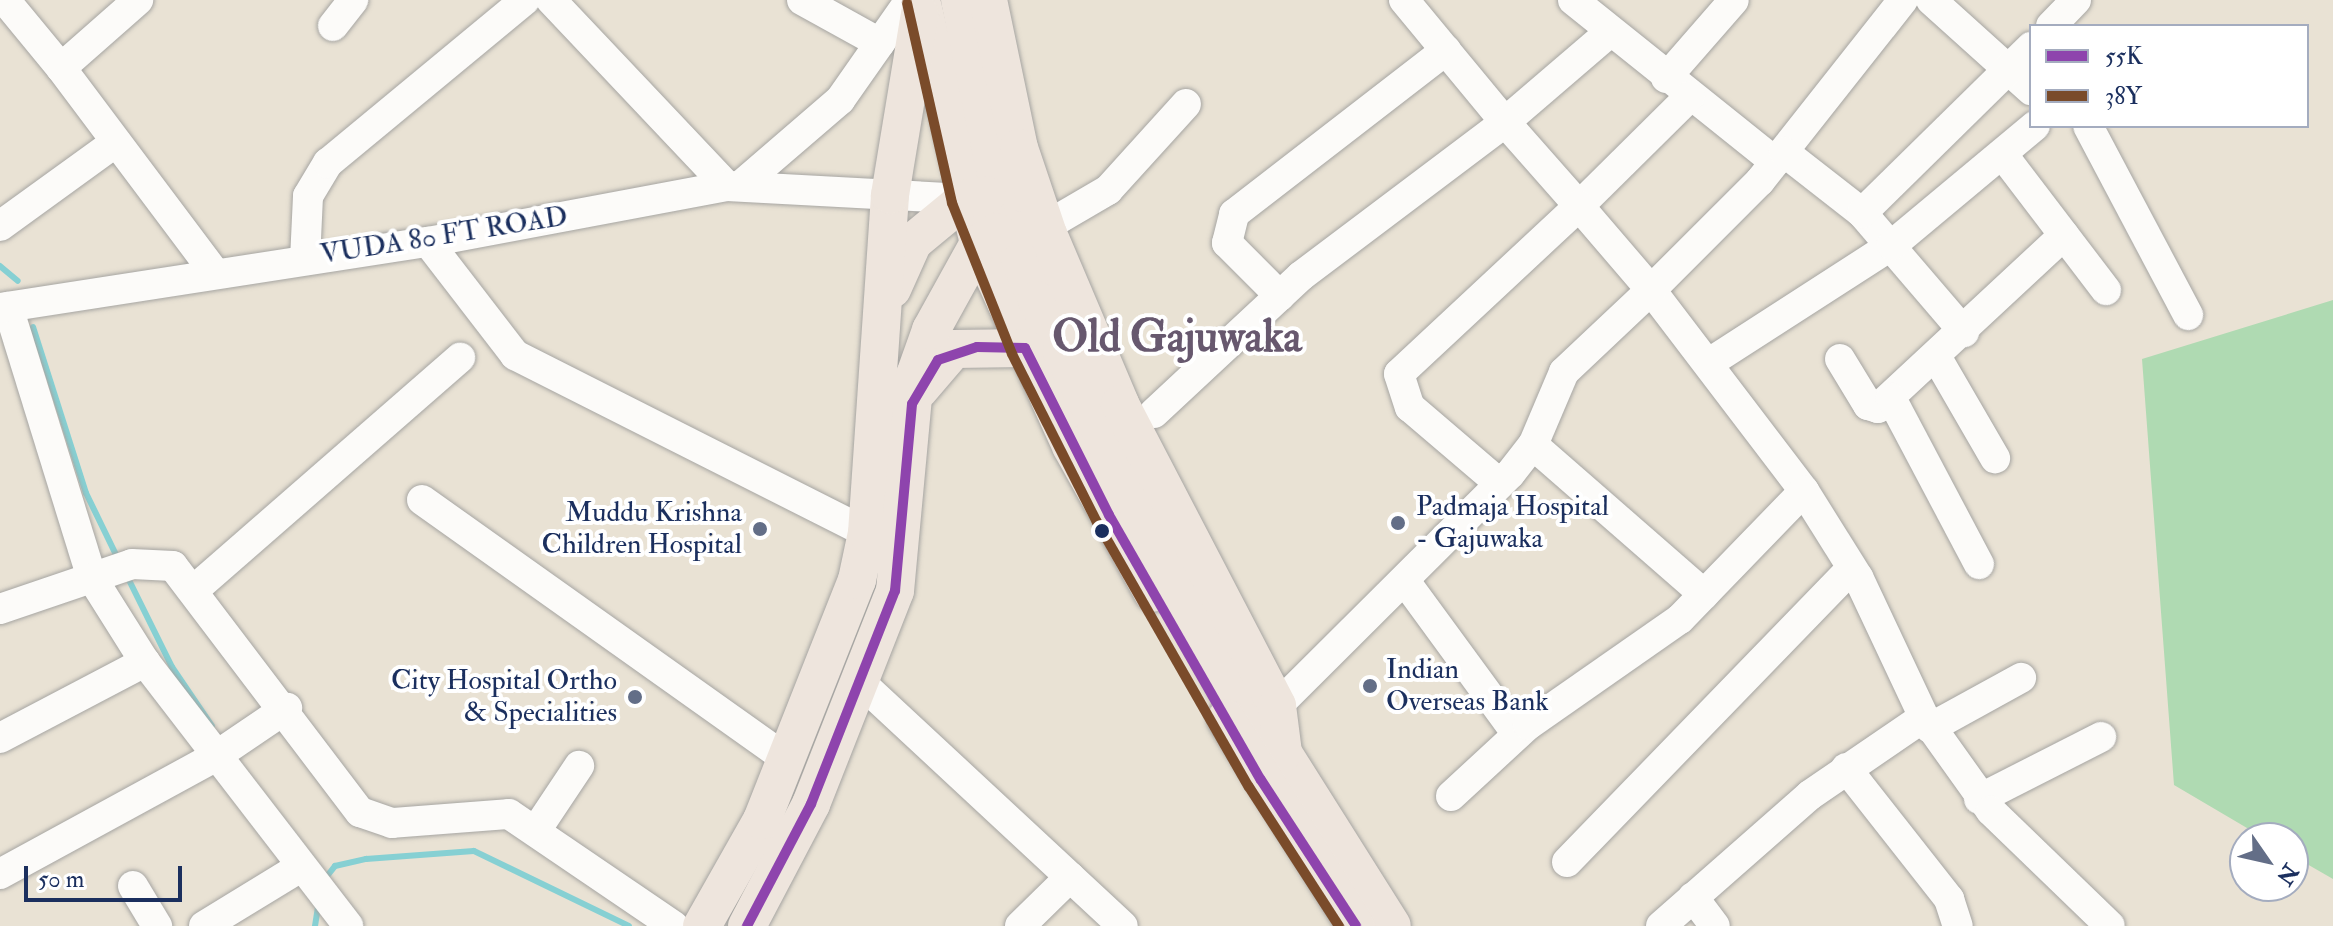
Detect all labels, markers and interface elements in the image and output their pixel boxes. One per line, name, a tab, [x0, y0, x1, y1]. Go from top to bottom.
legend	[2029, 24, 2309, 128]
text: 55K	[2105, 41, 2143, 72]
text: 38Y	[2105, 81, 2142, 112]
street label: VUDA 80 FT ROAD	[318, 200, 570, 272]
district label: Old Gajuwaka	[1052, 312, 1302, 364]
place label: Padmaja Hospital - Gajuwaka	[1416, 490, 1609, 556]
place label: Muddu Krishna Children Hospital	[541, 496, 742, 562]
marker: Padmaja Hospital - Gajuwaka	[1387, 512, 1409, 534]
marker: Muddu Krishna Children Hospital	[749, 518, 771, 540]
unlabelled marker	[1094, 523, 1110, 539]
place label: Indian Overseas Bank	[1386, 653, 1549, 719]
place label: City Hospital Ortho & Specialities	[391, 664, 617, 730]
marker: Indian Overseas Bank	[1361, 677, 1379, 695]
marker: City Hospital Ortho & Specialities	[624, 686, 646, 708]
north arrow	[2229, 822, 2309, 902]
scale bar	[28, 850, 186, 900]
text: N	[2270, 858, 2304, 890]
text: 50 m	[38, 864, 84, 895]

